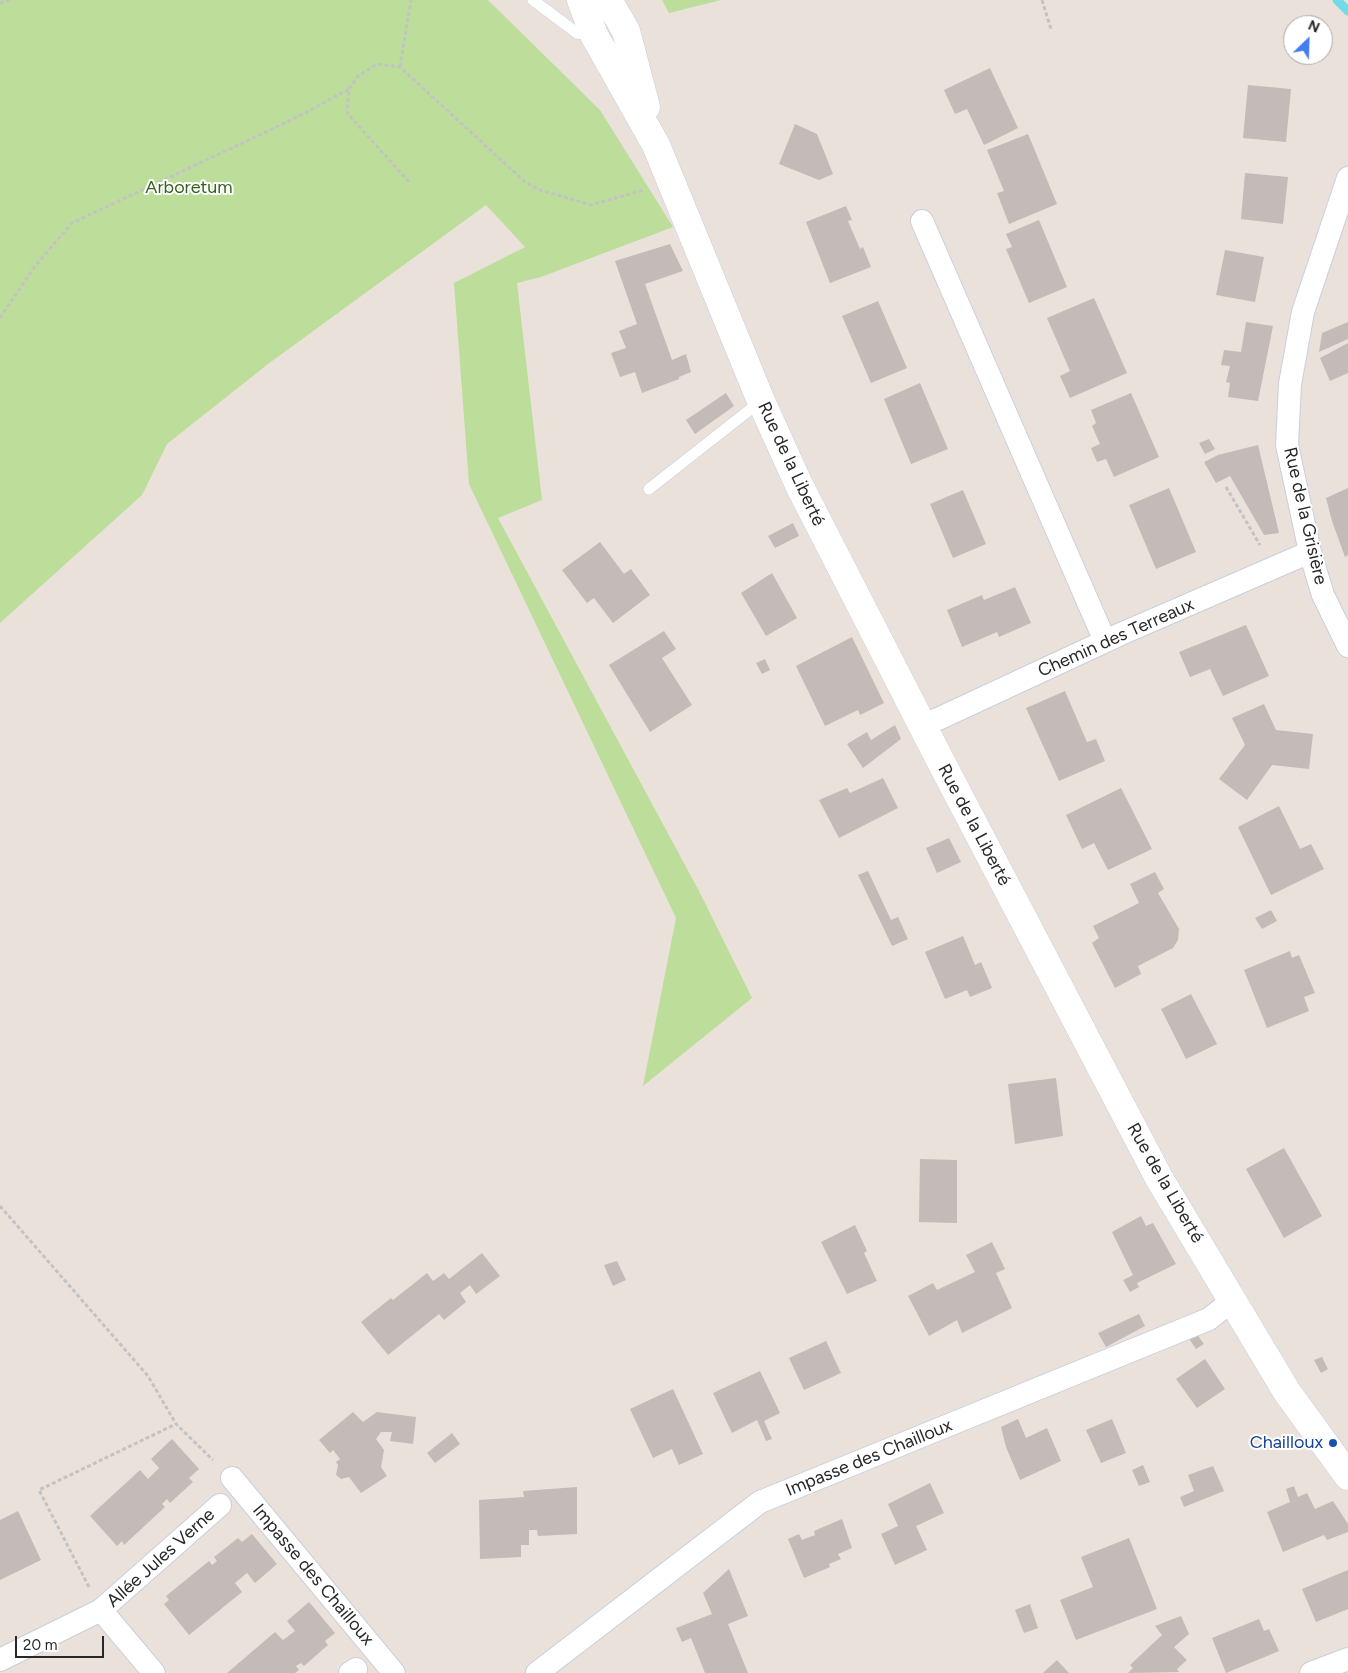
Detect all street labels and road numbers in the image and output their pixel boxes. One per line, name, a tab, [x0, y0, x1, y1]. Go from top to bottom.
street label: Rue de la Liberté	[753, 398, 829, 530]
street label: Rue de la Grisière	[1279, 445, 1331, 587]
street label: Chemin des Terreaux	[1035, 594, 1197, 682]
street label: Rue de la Liberté	[933, 761, 1015, 889]
street label: Rue de la Liberté	[1122, 1119, 1208, 1247]
street label: Impasse des Chailloux	[783, 1415, 955, 1501]
street label: Impasse des Chailloux	[248, 1500, 378, 1650]
street label: Allée Jules Verne	[103, 1504, 219, 1612]

